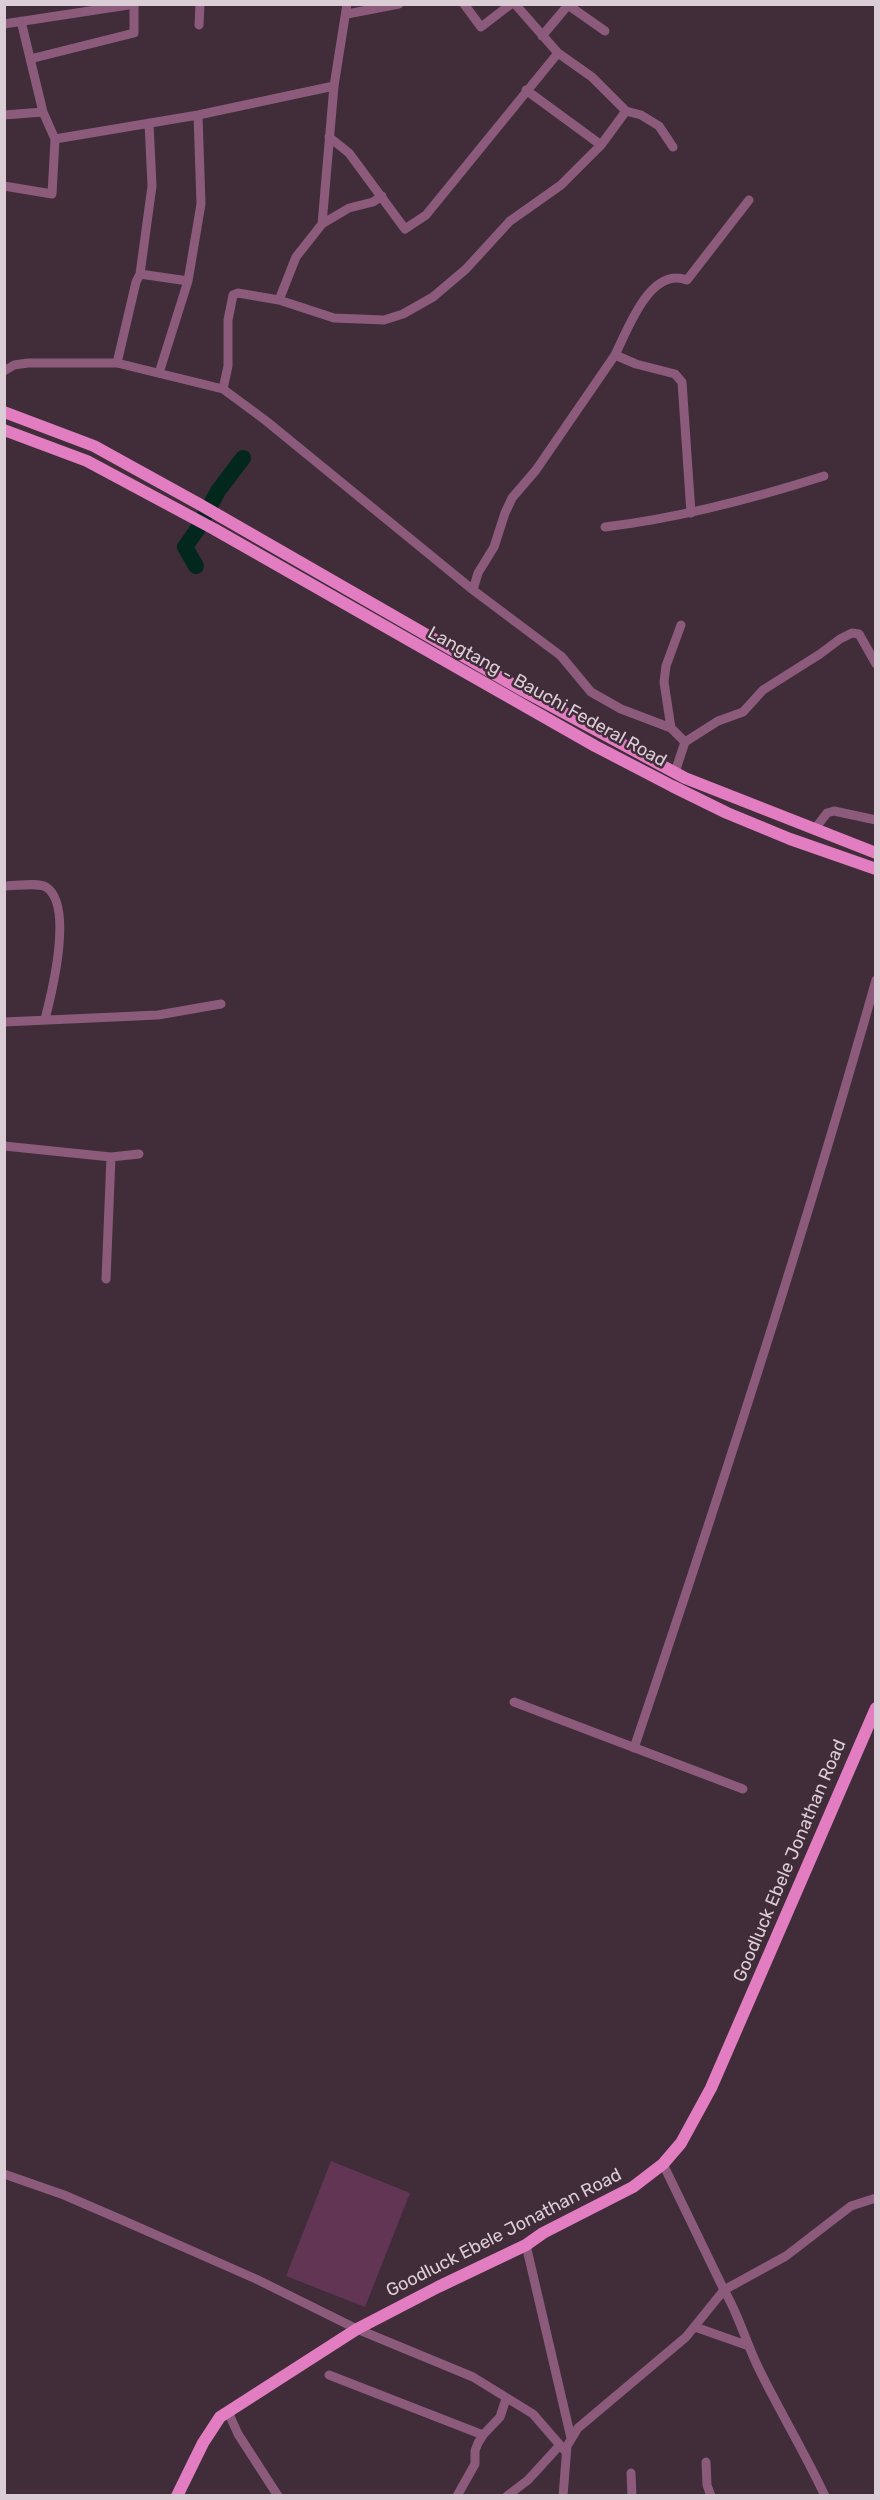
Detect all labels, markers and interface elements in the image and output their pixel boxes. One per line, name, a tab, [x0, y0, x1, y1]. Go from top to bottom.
street label: Langtang - Bauchi Federal Road	[424, 622, 670, 772]
street label: Goodluck Ebele Jonathan Road	[729, 1736, 851, 1986]
street label: Goodluck Ebele Jonathan Road	[383, 2164, 625, 2302]

